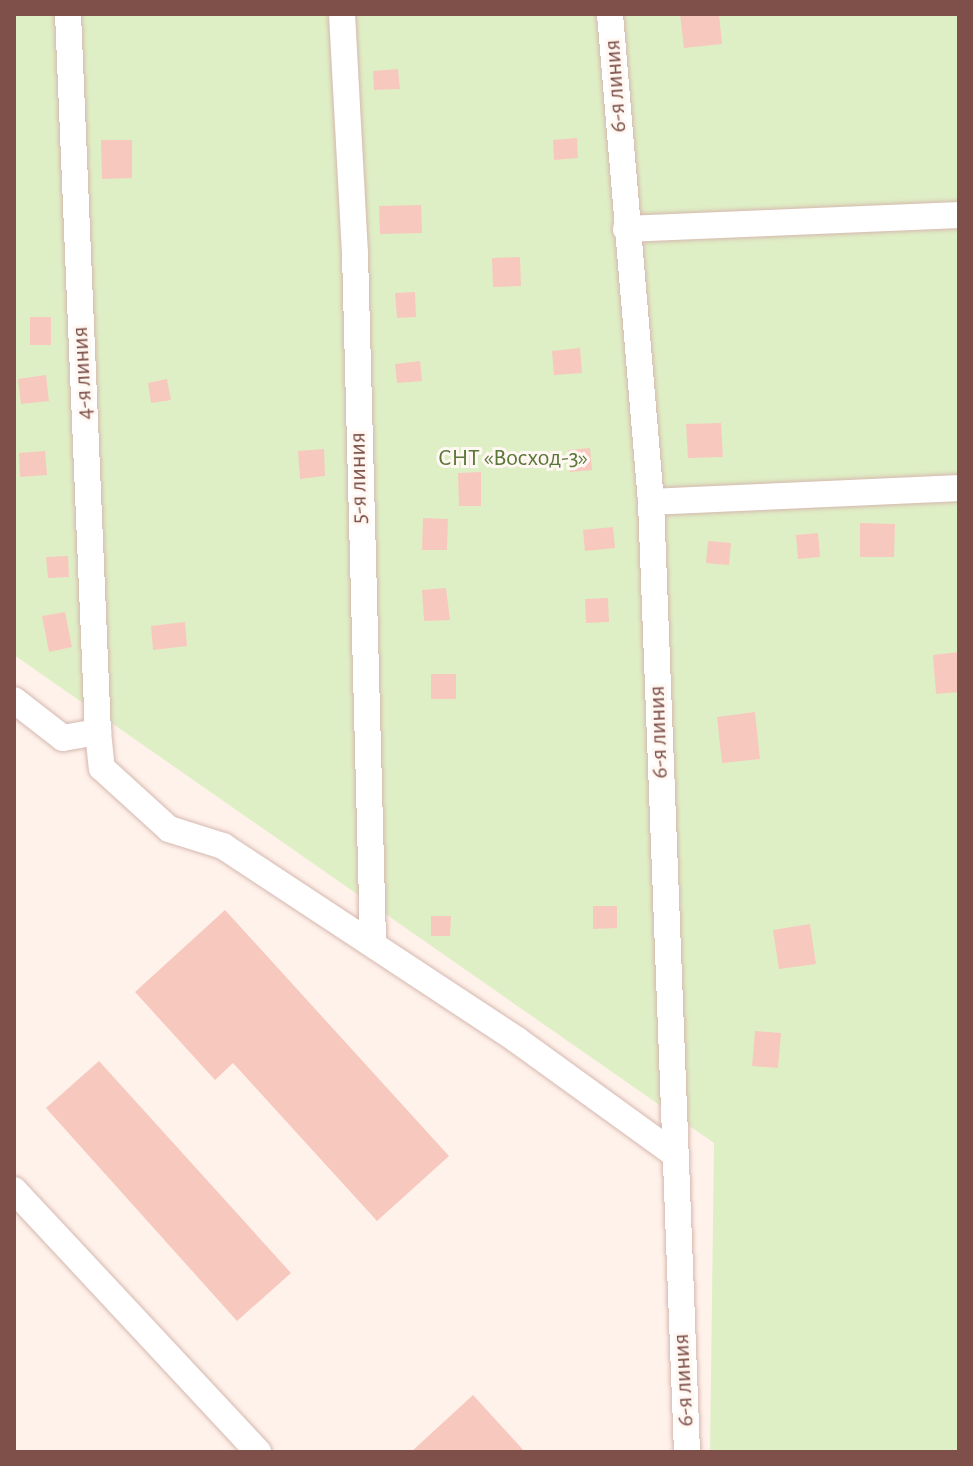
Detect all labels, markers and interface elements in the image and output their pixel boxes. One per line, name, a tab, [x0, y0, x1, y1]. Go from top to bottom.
street label: 6-я линия	[598, 38, 634, 134]
street label: 4-я линия	[66, 326, 100, 420]
street label: 5-я линия	[344, 432, 374, 524]
park label: СНТ «Восход-3»	[438, 445, 588, 473]
street label: 6-я линия	[643, 685, 675, 779]
street label: 6-я линия	[667, 1333, 701, 1427]

